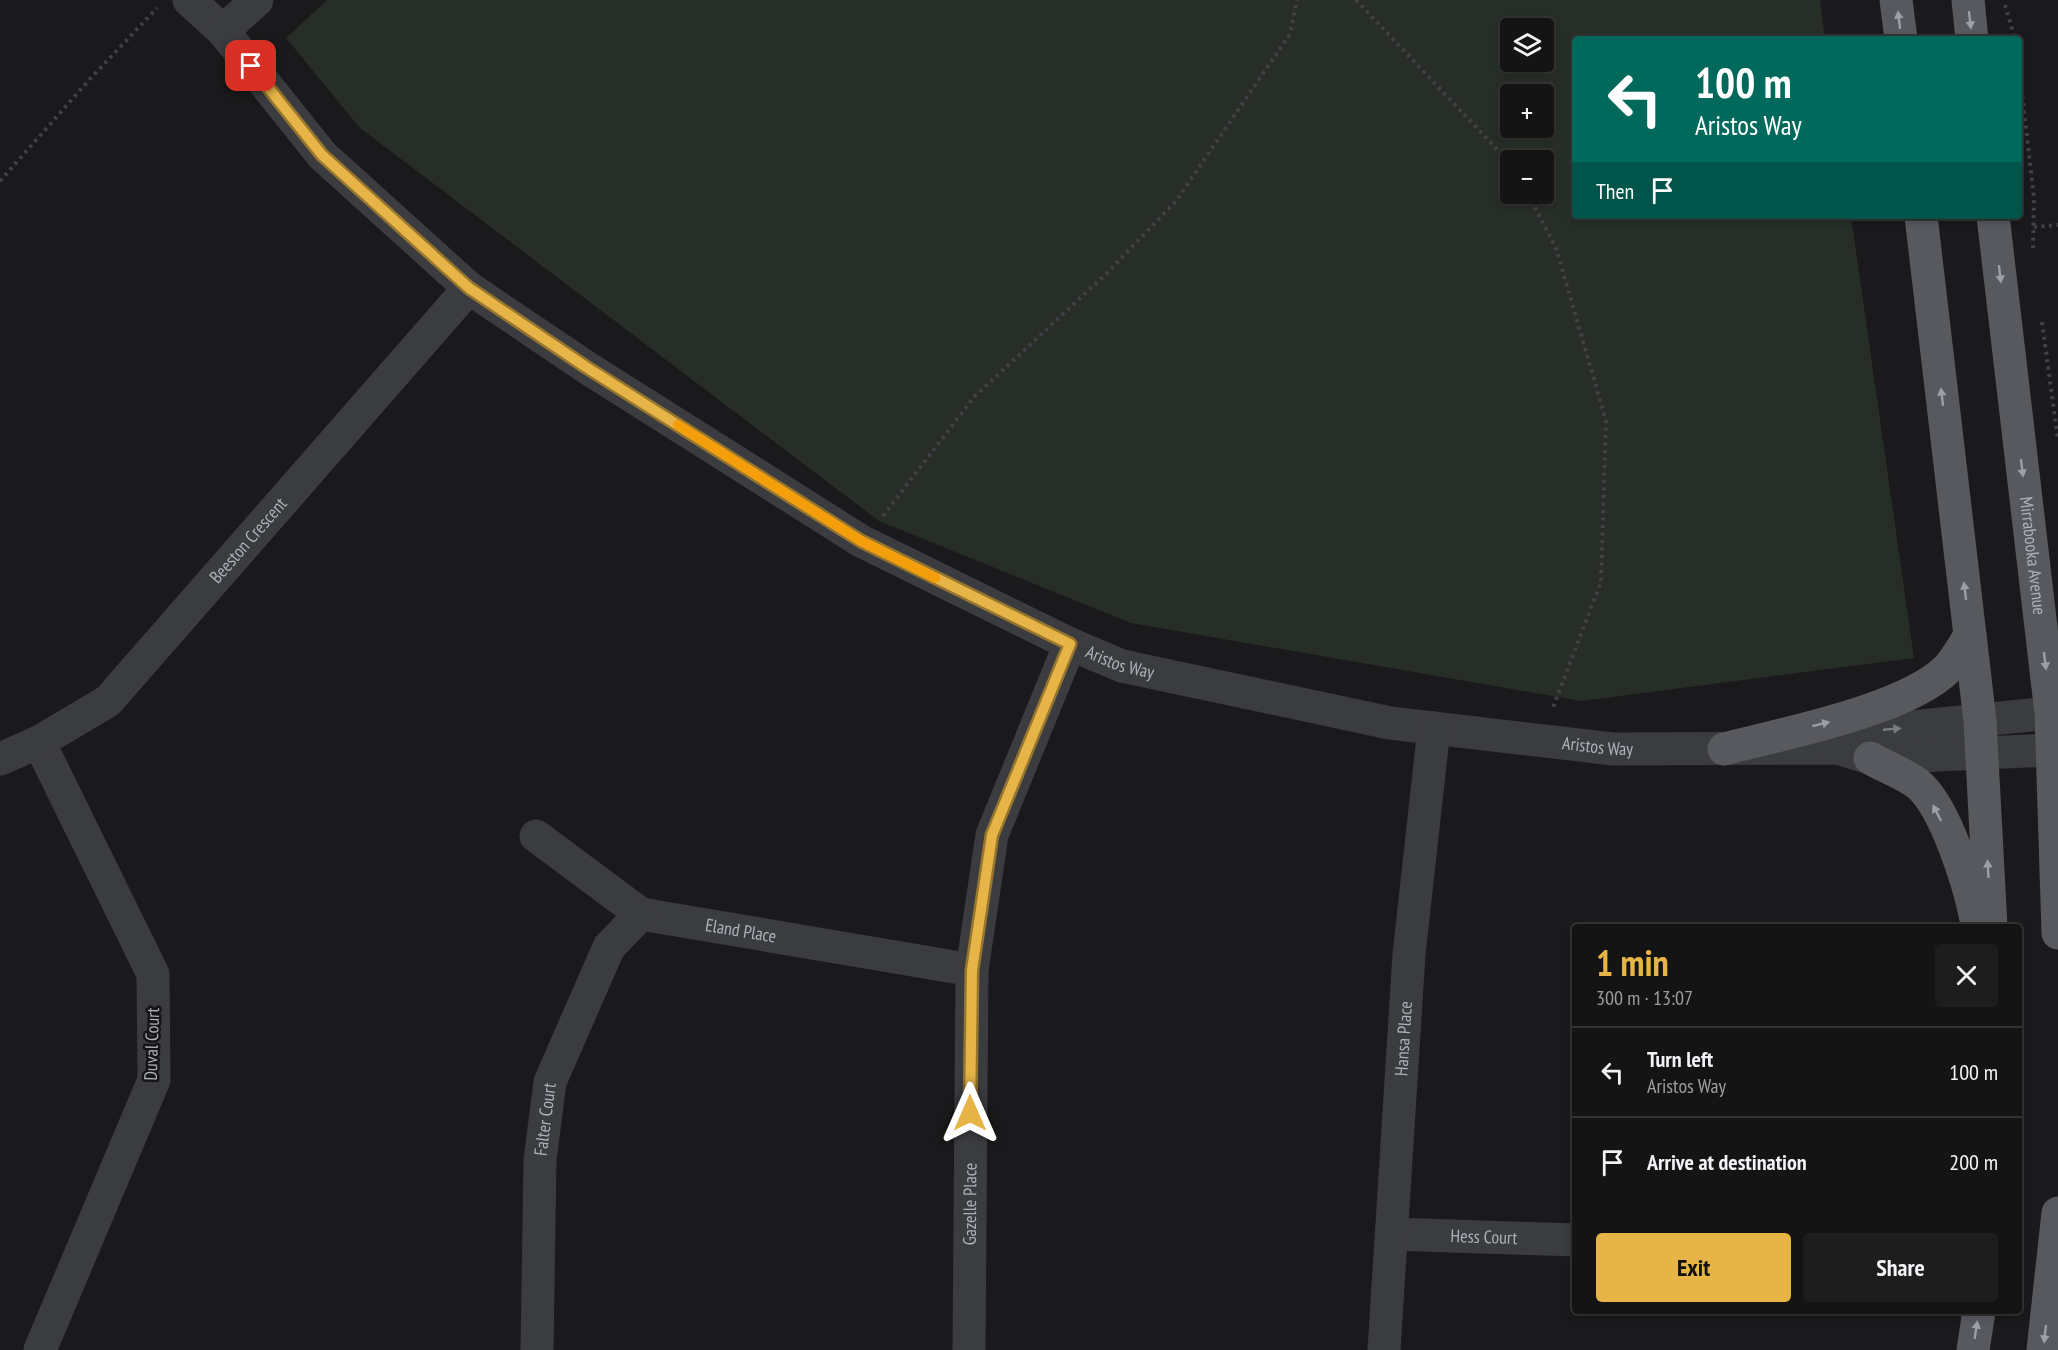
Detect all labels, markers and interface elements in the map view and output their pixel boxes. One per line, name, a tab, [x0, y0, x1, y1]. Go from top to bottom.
one-way arrow	[1894, 10, 1903, 29]
one-way arrow	[1965, 10, 1975, 29]
map controls	[1500, 18, 1554, 204]
button: layers	[1500, 18, 1554, 72]
pin	[225, 40, 276, 91]
icon: arrive	[234, 49, 267, 82]
text: 100 m	[1695, 55, 1792, 110]
icon: left	[1596, 60, 1674, 138]
button: +	[1500, 84, 1554, 138]
text: Aristos Way	[1695, 108, 1802, 142]
button: −	[1500, 150, 1554, 204]
icon: arrive	[1646, 174, 1679, 207]
text: Then	[1596, 177, 1634, 205]
one-way arrow	[1995, 265, 2004, 284]
one-way arrow	[1938, 387, 1947, 406]
one-way arrow	[2017, 458, 2027, 477]
street label: Beeston Crescent	[204, 492, 292, 588]
street label: Mirrabooka Avenue	[2015, 495, 2051, 616]
one-way arrow	[1960, 581, 1970, 600]
street label: Aristos Way	[1082, 640, 1157, 684]
one-way arrow	[2040, 652, 2050, 671]
one-way arrow	[1813, 719, 1831, 728]
one-way arrow	[1882, 724, 1901, 734]
street label: Aristos Way	[1561, 731, 1633, 760]
one-way arrow	[1933, 804, 1943, 822]
one-way arrow	[1983, 859, 1993, 878]
street label: Eland Place	[704, 913, 778, 948]
text: 1 min	[1596, 939, 1669, 986]
button: close	[1935, 944, 1998, 1007]
text: 300 m · 13:07	[1596, 985, 1693, 1011]
street label: Hansa Place	[1389, 1000, 1417, 1077]
street label: Duval Court	[139, 1007, 164, 1081]
text: Turn left	[1647, 1045, 1713, 1073]
icon: left	[1596, 1056, 1629, 1089]
text: 100 m	[1949, 1058, 1998, 1086]
text: Aristos Way	[1647, 1073, 1726, 1099]
street label: Falter Court	[529, 1081, 561, 1157]
position arrow	[938, 1081, 1002, 1145]
icon: arrive	[1596, 1146, 1629, 1179]
text: Arrive at destination	[1647, 1148, 1807, 1176]
text: 200 m	[1949, 1148, 1998, 1176]
street label: Gazelle Place	[958, 1163, 981, 1245]
street label: Hess Court	[1450, 1224, 1518, 1249]
button: Exit	[1596, 1233, 1791, 1302]
button: Share	[1803, 1233, 1998, 1302]
one-way arrow	[1972, 1321, 1981, 1340]
one-way arrow	[2040, 1324, 2050, 1343]

